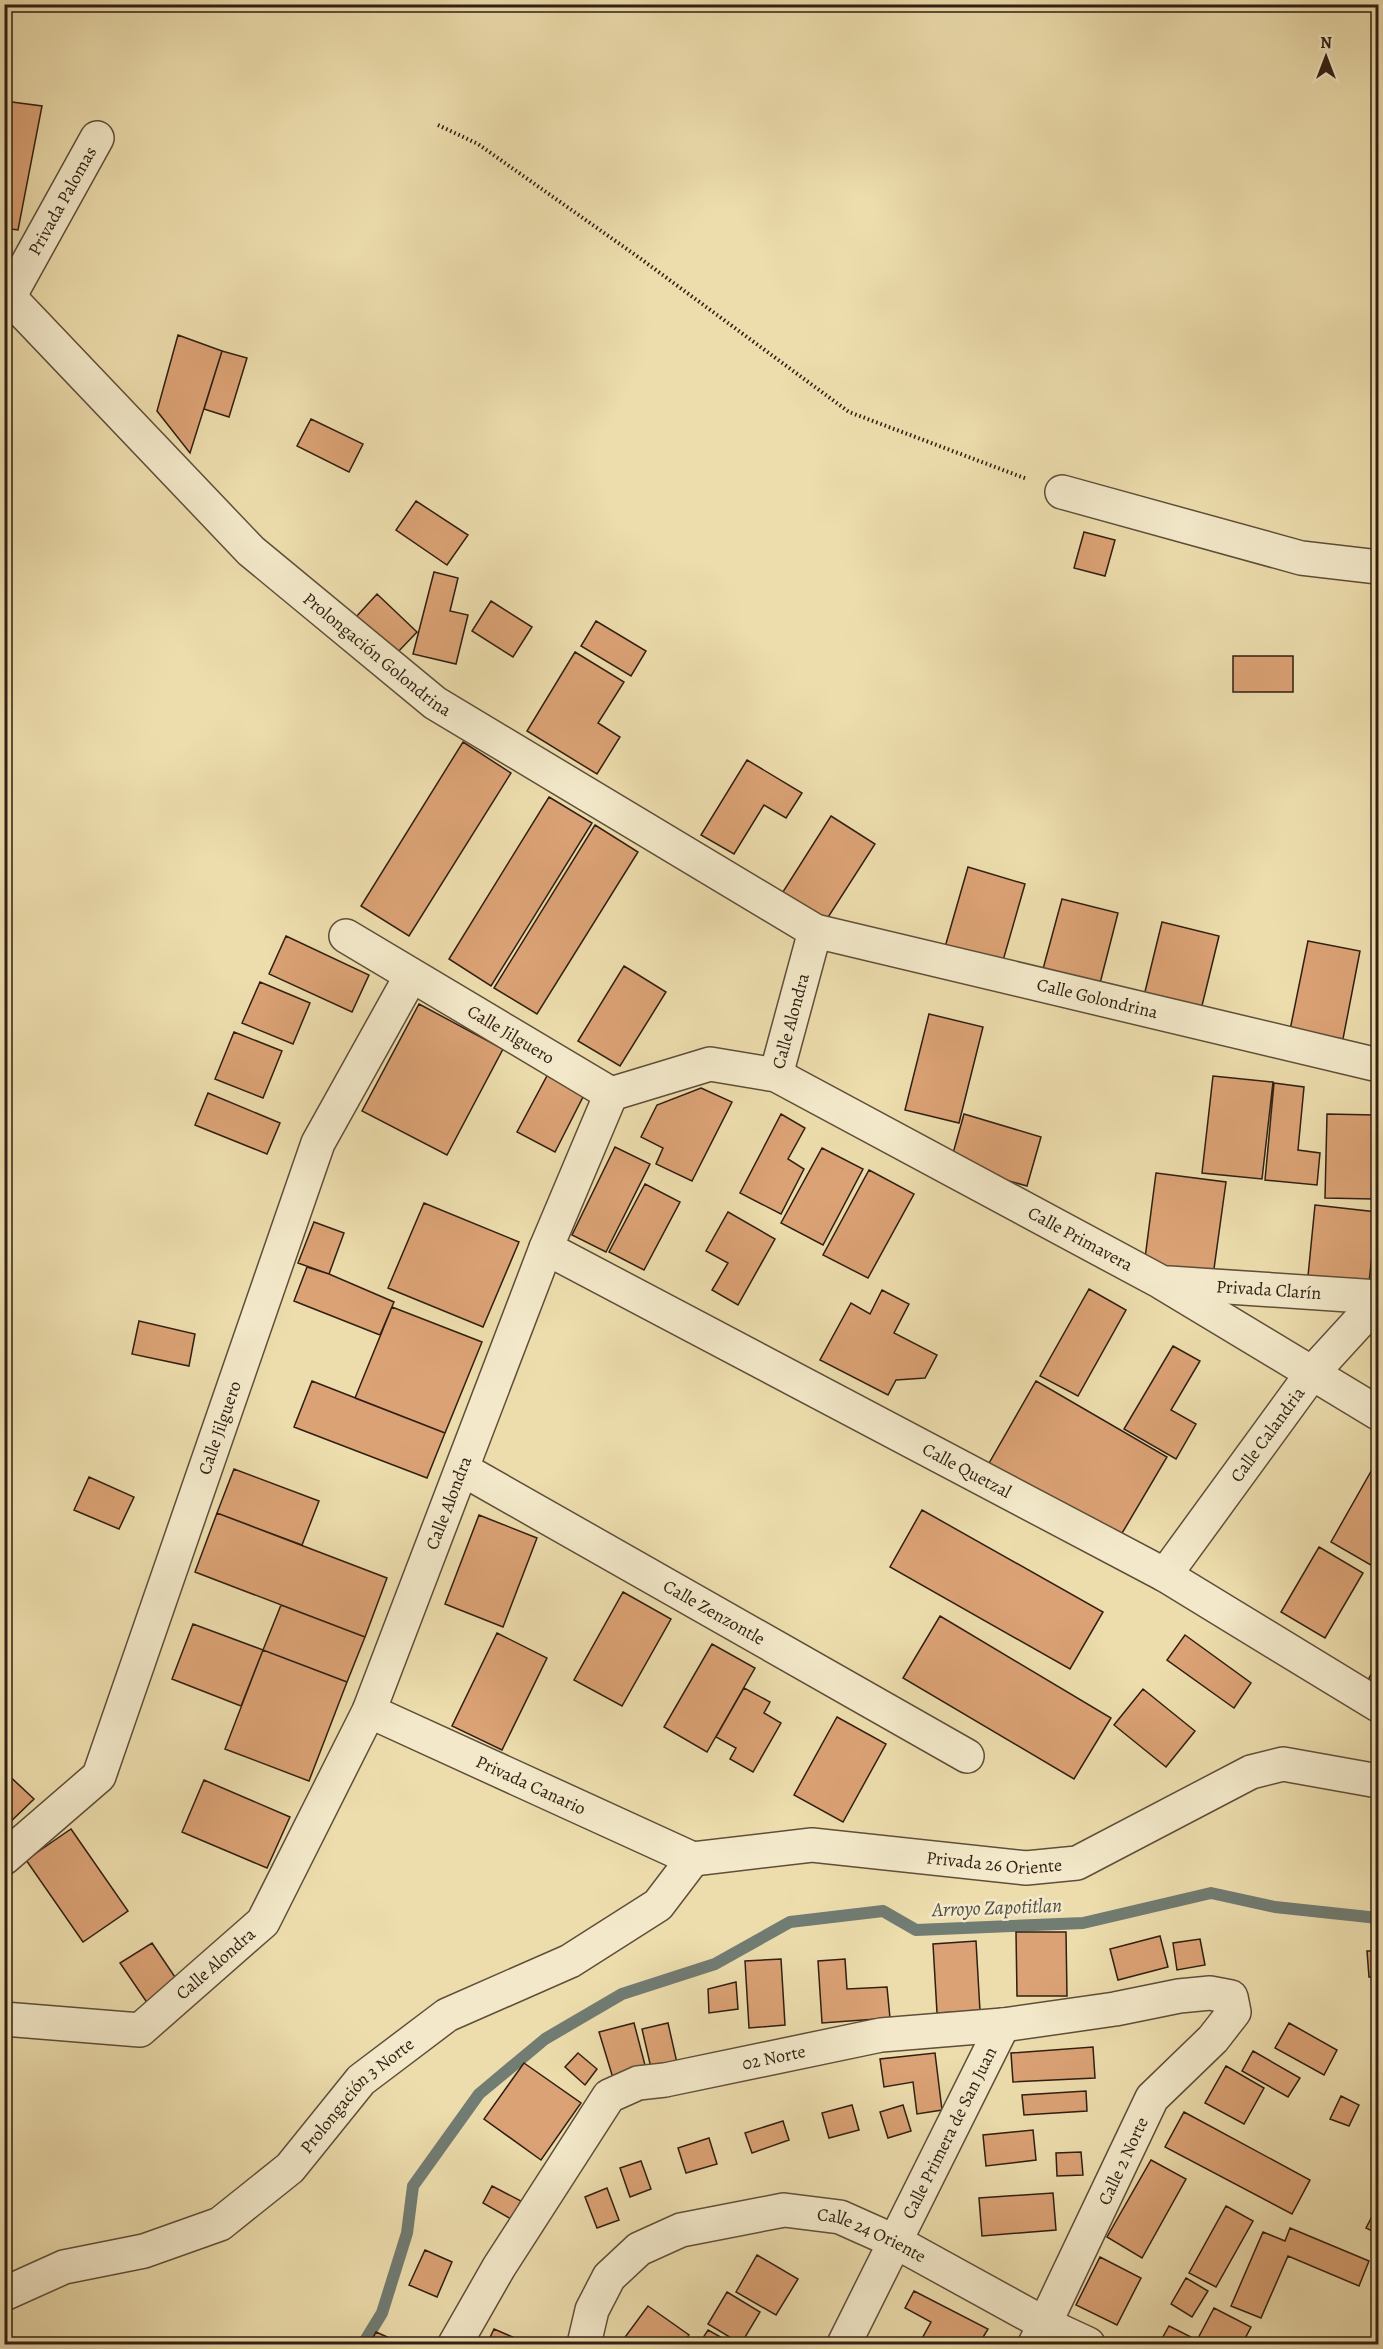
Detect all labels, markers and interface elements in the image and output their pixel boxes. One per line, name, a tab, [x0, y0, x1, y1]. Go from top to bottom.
north arrow	[1296, 27, 1356, 87]
text: N	[1320, 32, 1332, 54]
street label: Privada Palomas	[22, 142, 102, 260]
street label: Prolongación Golondrina	[298, 587, 456, 722]
street label: Calle Alondra	[766, 970, 815, 1072]
street label: Calle Golondrina	[1034, 972, 1161, 1024]
street label: Calle Jilguero	[463, 999, 559, 1070]
street label: Calle Primavera	[1024, 1201, 1138, 1277]
street label: Privada Clarín	[1215, 1274, 1322, 1305]
street label: Calle Jilguero	[192, 1378, 247, 1478]
street label: Calle Calandria	[1225, 1381, 1311, 1487]
street label: Calle Quetzal	[918, 1437, 1016, 1504]
street label: Calle Alondra	[420, 1452, 478, 1553]
street label: Calle Zenzontle	[659, 1574, 769, 1651]
street label: Privada Canario	[472, 1749, 590, 1820]
street label: Privada 26 Oriente	[925, 1845, 1063, 1880]
water label: Arroyo Zapotitlan	[931, 1892, 1063, 1923]
street label: Calle Alondra	[171, 1922, 261, 2005]
street label: Prolongación 3 Norte	[294, 2032, 419, 2158]
street label: 02 Norte	[740, 2039, 808, 2076]
street label: Calle Primera de San Juan	[896, 2043, 1002, 2223]
street label: Calle 2 Norte	[1092, 2113, 1154, 2209]
street label: Calle 24 Oriente	[816, 2202, 930, 2268]

